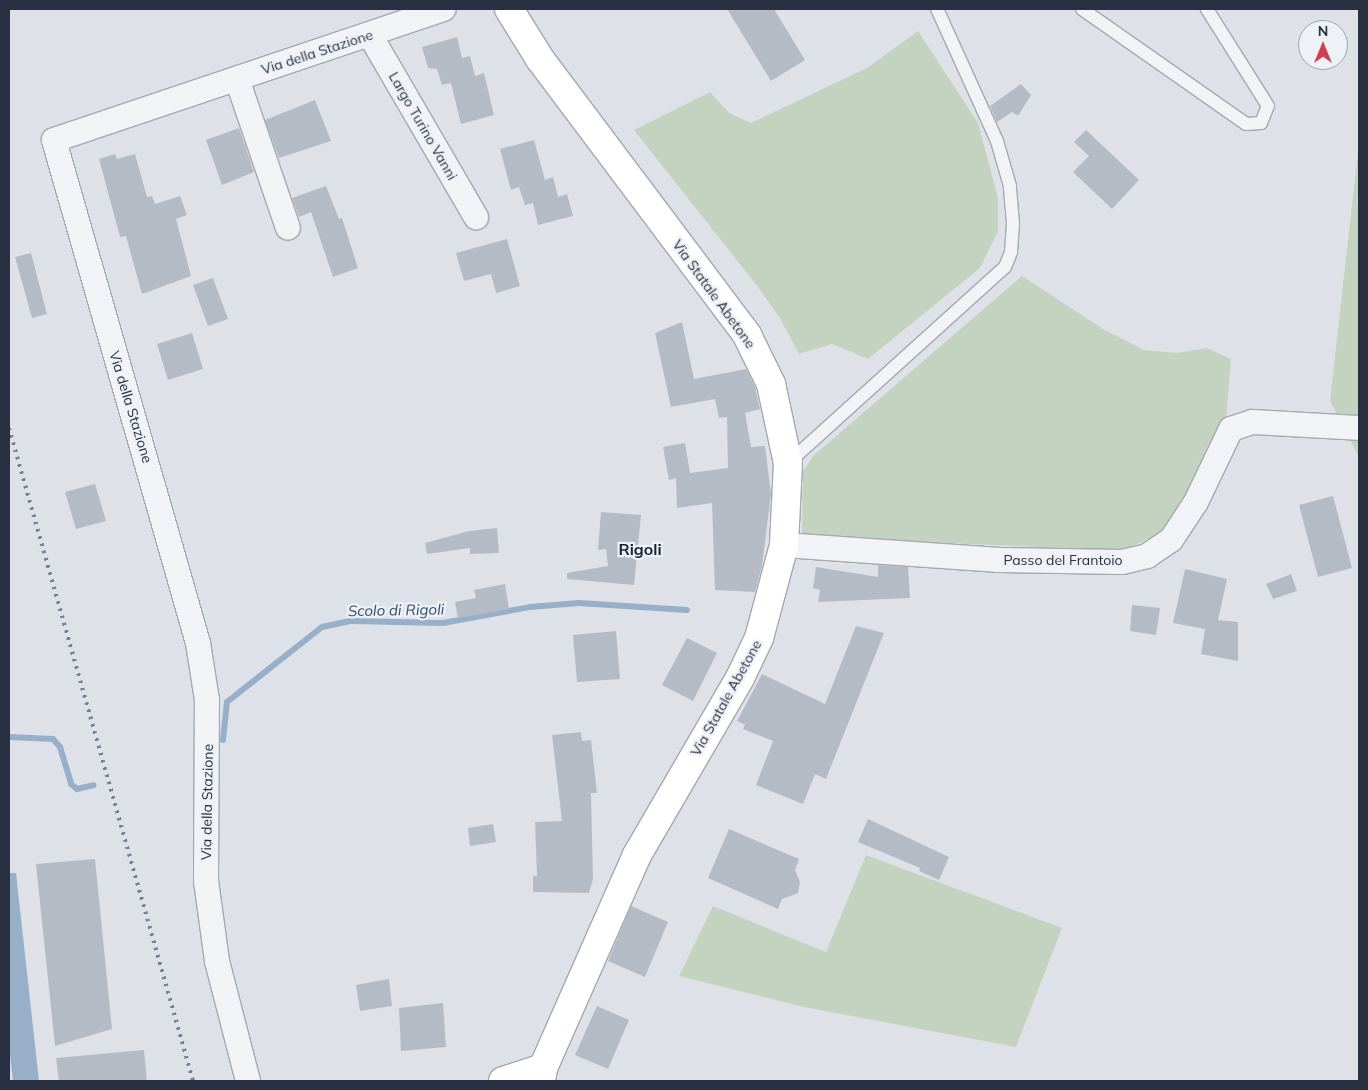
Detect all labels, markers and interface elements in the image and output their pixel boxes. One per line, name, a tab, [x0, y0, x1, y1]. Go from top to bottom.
north arrow	[1298, 20, 1348, 70]
text: N	[1318, 22, 1328, 40]
street label: Via della Stazione	[259, 26, 375, 78]
street label: Largo Turino Vanni	[385, 69, 461, 183]
street label: Via Statale Abetone	[669, 236, 759, 352]
street label: Via della Stazione	[106, 349, 156, 465]
district label: Rigoli	[618, 539, 662, 559]
street label: Passo del Frantoio	[1003, 552, 1123, 568]
water label: Scolo di Rigoli	[348, 600, 444, 620]
street label: Via Statale Abetone	[687, 637, 765, 759]
street label: Via della Stazione	[198, 744, 216, 860]

